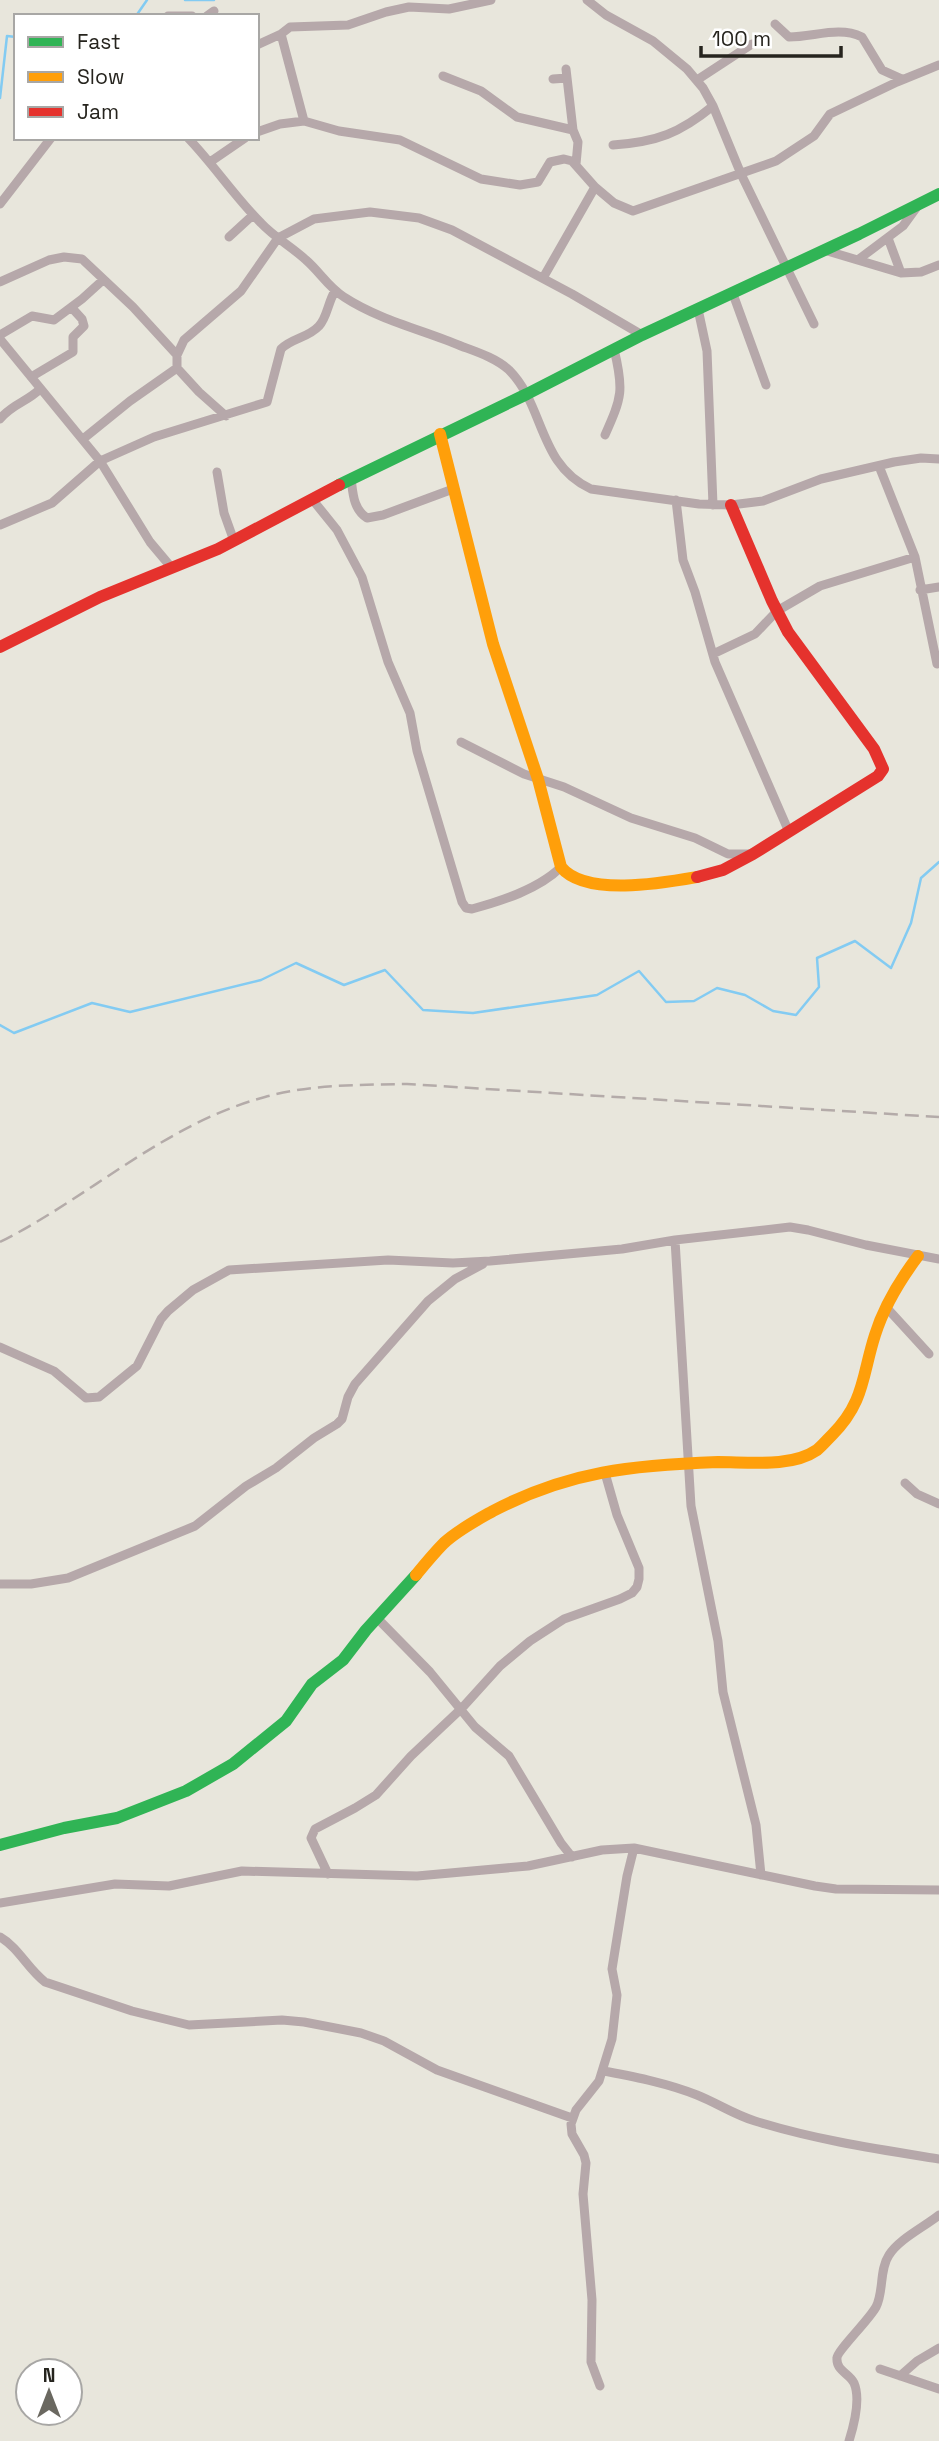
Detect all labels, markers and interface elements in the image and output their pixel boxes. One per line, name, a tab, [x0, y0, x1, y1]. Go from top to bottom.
legend	[14, 14, 259, 140]
scale bar	[701, 14, 841, 58]
text: 100 m	[712, 25, 771, 52]
text: Fast	[77, 28, 121, 55]
text: Slow	[77, 63, 125, 90]
text: Jam	[77, 98, 119, 125]
north arrow	[14, 2357, 84, 2427]
text: N	[43, 2363, 55, 2388]

